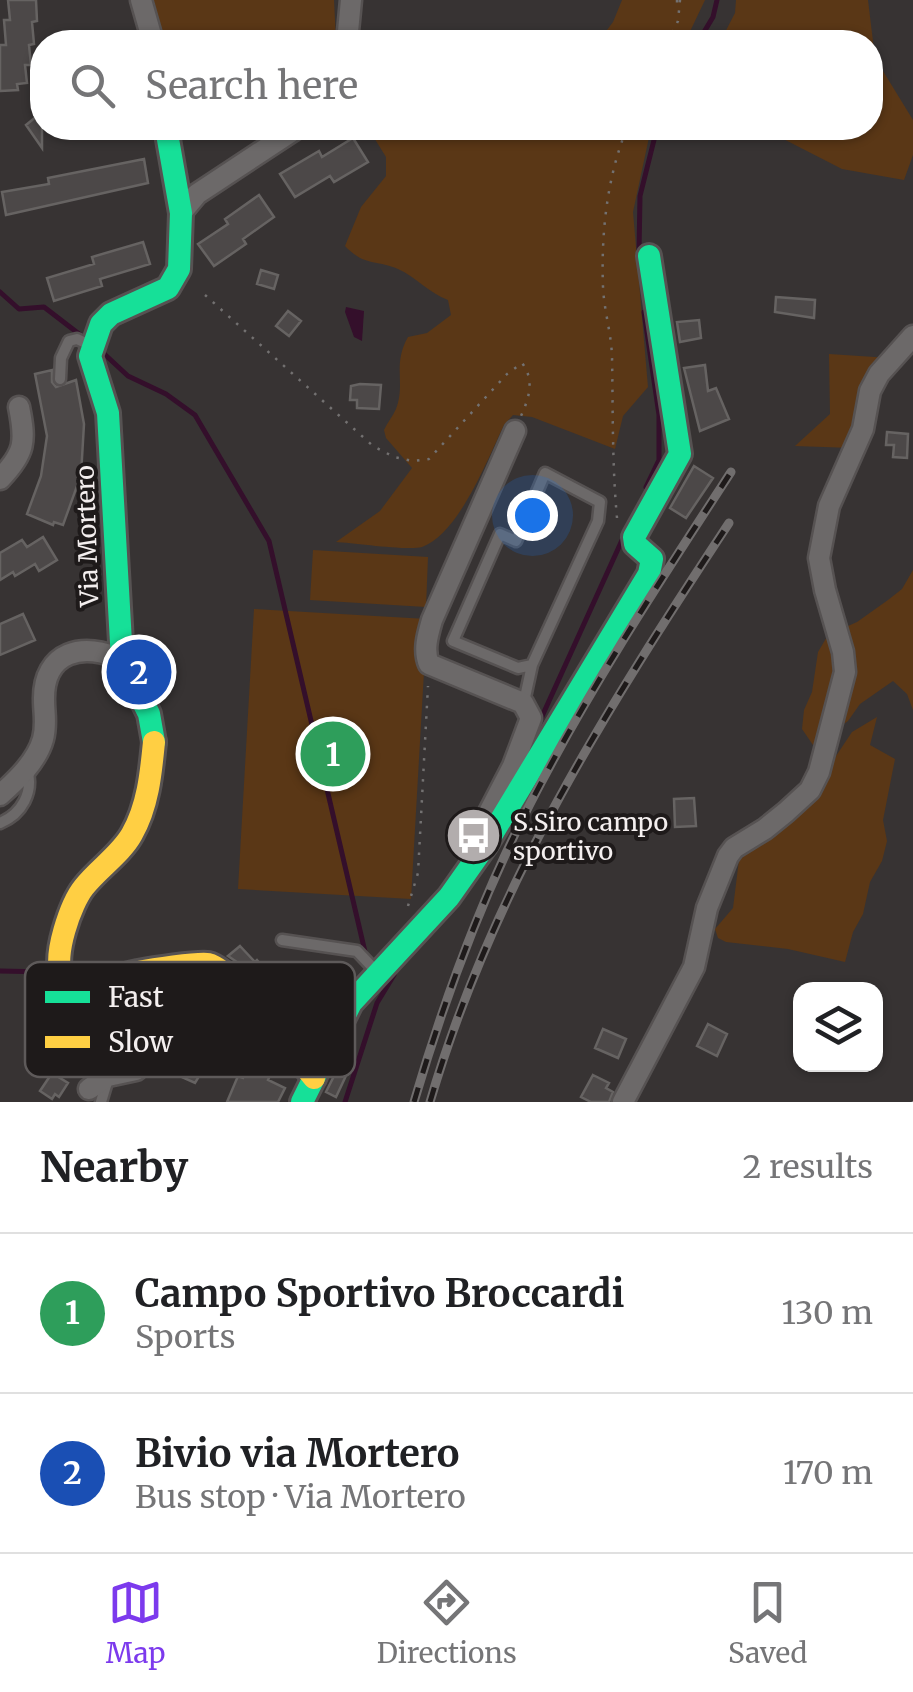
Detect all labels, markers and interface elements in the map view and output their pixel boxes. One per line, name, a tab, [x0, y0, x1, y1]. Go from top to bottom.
search box	[30, 30, 883, 140]
icon: search	[65, 58, 120, 113]
text: Search here	[145, 62, 358, 109]
street label: Via Mortero	[69, 465, 105, 608]
your location	[507, 490, 558, 541]
pin: 2	[106, 634, 172, 710]
pin: 1	[300, 716, 366, 792]
bus stop icon: S.Siro campo sportivo	[444, 806, 504, 866]
place label: S.Siro campo sportivo	[513, 806, 668, 867]
legend	[25, 962, 355, 1077]
text: Fast	[108, 979, 164, 1015]
map controls	[793, 982, 883, 1072]
button: layers	[793, 982, 883, 1072]
text: Slow	[108, 1024, 173, 1060]
text: Nearby	[40, 1141, 188, 1193]
text: 2 results	[742, 1147, 873, 1187]
text: Campo Sportivo Broccardi	[135, 1270, 624, 1317]
text: 1	[65, 1293, 80, 1333]
text: 130 m	[781, 1293, 873, 1333]
text: Sports	[135, 1317, 235, 1357]
text: Bivio via Mortero	[135, 1430, 459, 1477]
text: 2	[63, 1453, 82, 1493]
text: 170 m	[783, 1453, 873, 1493]
text: Bus stop · Via Mortero	[135, 1477, 466, 1517]
tab: Map	[106, 1575, 165, 1671]
tab: Directions	[377, 1575, 517, 1671]
tab: Saved	[728, 1575, 807, 1671]

